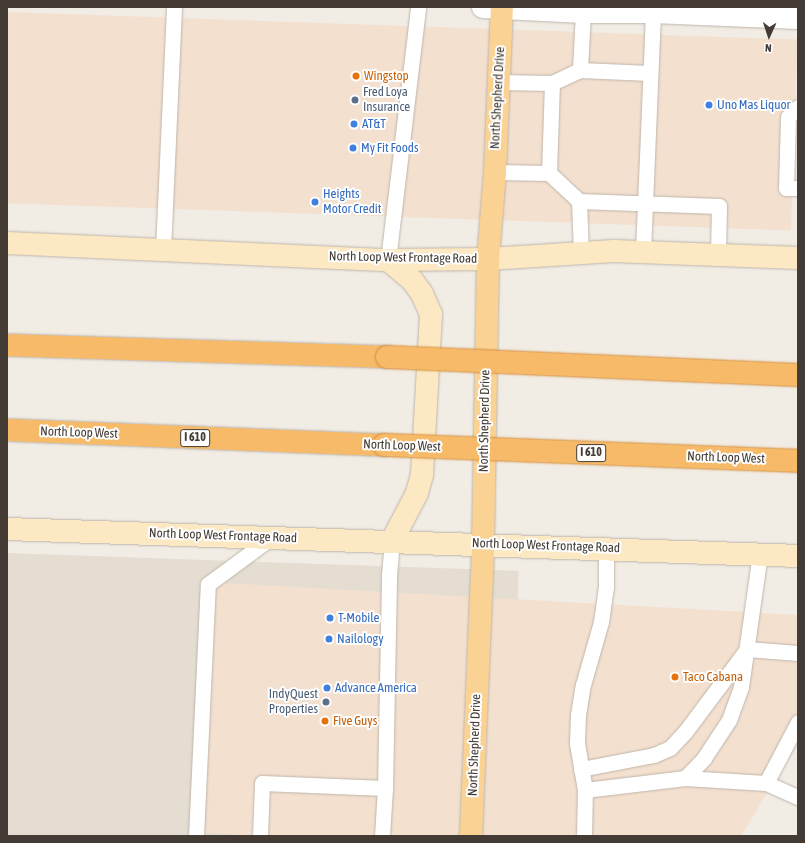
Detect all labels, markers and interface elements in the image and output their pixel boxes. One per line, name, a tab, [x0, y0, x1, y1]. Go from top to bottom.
north arrow	[749, 16, 789, 56]
text: N	[765, 42, 772, 54]
street label: North Shepherd Drive	[488, 46, 508, 150]
place label: Wingstop	[364, 68, 409, 84]
marker: Wingstop	[351, 71, 361, 81]
place label: Fred Loya Insurance	[363, 85, 410, 116]
marker: Fred Loya Insurance	[350, 95, 360, 105]
place label: Uno Mas Liquor	[717, 97, 790, 113]
marker: Uno Mas Liquor	[704, 100, 714, 110]
place label: AT&T	[362, 116, 386, 132]
marker: AT&T	[349, 119, 359, 129]
place label: My Fit Foods	[361, 140, 419, 156]
marker: My Fit Foods	[348, 143, 358, 153]
place label: Heights Motor Credit	[323, 187, 382, 218]
marker: Heights Motor Credit	[310, 197, 320, 207]
street label: North Loop West Frontage Road	[329, 249, 477, 267]
street label: North Shepherd Drive	[476, 370, 494, 472]
street label: North Loop West	[40, 424, 118, 442]
road number: I 610	[180, 428, 210, 448]
street label: North Loop West	[363, 437, 441, 455]
road number: I 610	[576, 443, 606, 463]
street label: North Loop West	[687, 449, 765, 467]
street label: North Loop West Frontage Road	[149, 526, 297, 546]
street label: North Loop West Frontage Road	[472, 536, 620, 556]
place label: T-Mobile	[338, 610, 379, 626]
marker: T-Mobile	[325, 613, 335, 623]
place label: Nailology	[337, 631, 384, 647]
marker: Nailology	[324, 634, 334, 644]
place label: Taco Cabana	[683, 669, 743, 685]
marker: Taco Cabana	[670, 672, 680, 682]
place label: Advance America	[335, 680, 417, 696]
marker: Advance America	[322, 683, 332, 693]
place label: IndyQuest Properties	[269, 687, 318, 718]
street label: North Shepherd Drive	[465, 694, 485, 796]
marker: IndyQuest Properties	[321, 697, 331, 707]
place label: Five Guys	[333, 713, 377, 729]
marker: Five Guys	[320, 716, 330, 726]

